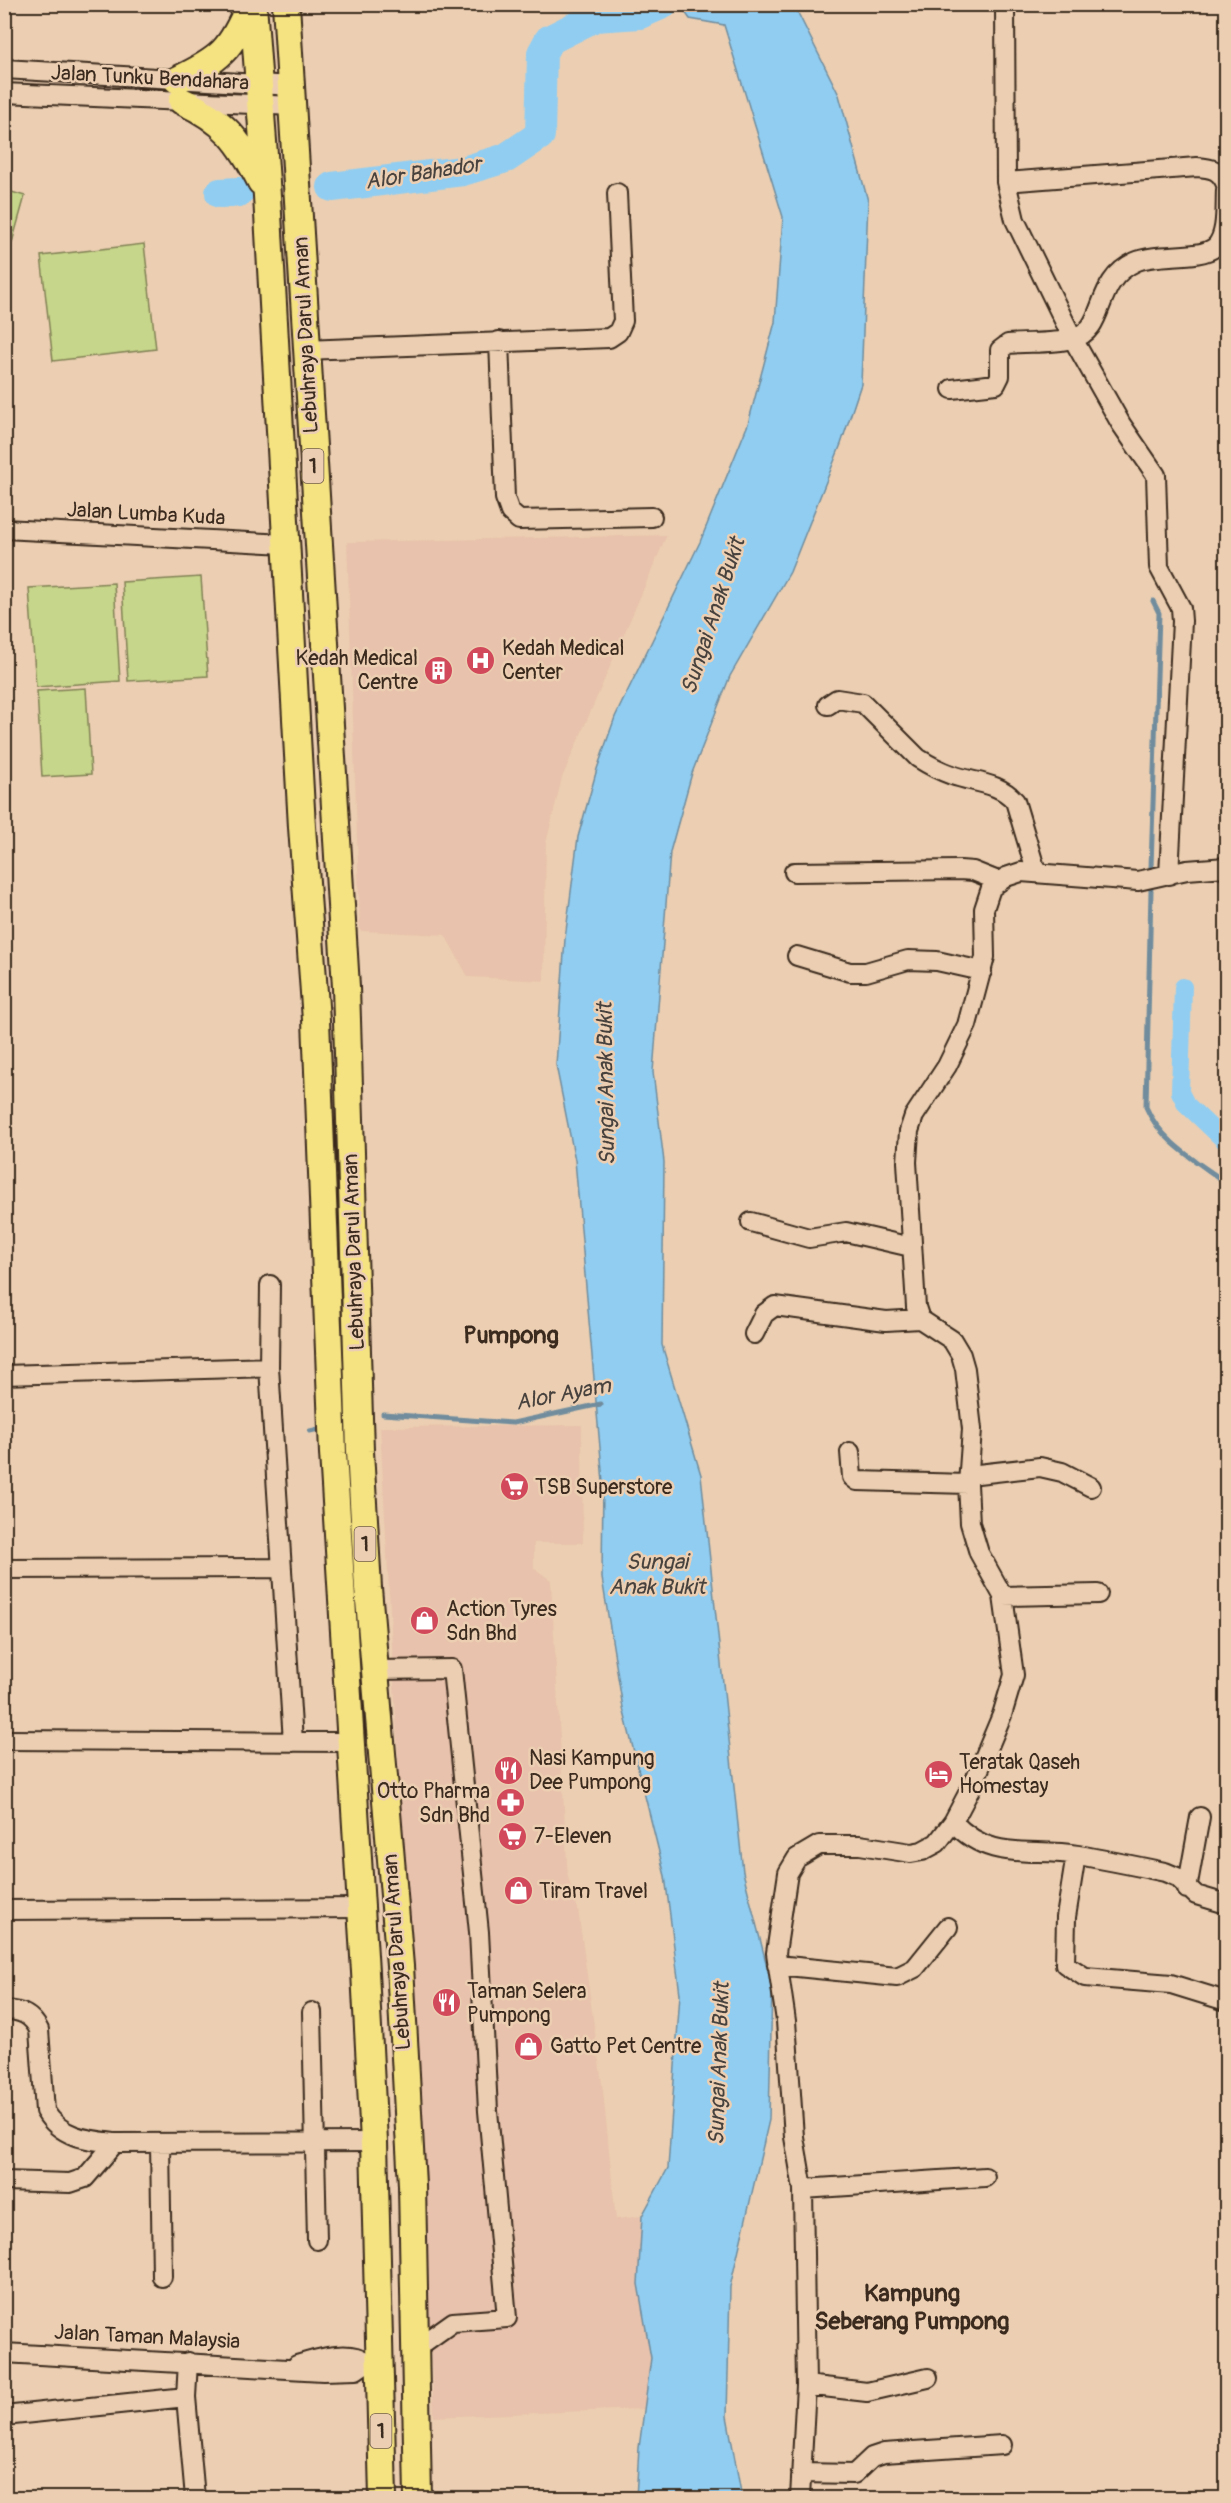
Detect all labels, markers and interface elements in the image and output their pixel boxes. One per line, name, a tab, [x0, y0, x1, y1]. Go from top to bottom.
street label: Jalan Tunku Bendahara	[50, 59, 250, 97]
water label: Alor Bahador	[363, 150, 486, 196]
street label: Lebuhraya Darul Aman	[287, 236, 325, 434]
road number: 1	[302, 449, 324, 483]
street label: Jalan Lumba Kuda	[66, 496, 226, 532]
water label: Sungai Anak Bukit	[675, 532, 752, 698]
place label: Kedah Medical Center	[502, 635, 624, 686]
hospital icon: Kedah Medical Center	[465, 644, 497, 676]
place label: Kedah Medical Centre	[296, 645, 419, 696]
building icon: Kedah Medical Centre	[423, 654, 455, 686]
water label: Sungai Anak Bukit	[591, 1000, 621, 1166]
street label: Lebuhraya Darul Aman	[337, 1153, 371, 1351]
district label: Pumpong	[463, 1321, 559, 1350]
water label: Alor Ayam	[513, 1371, 614, 1417]
supermarket icon: TSB Superstore	[498, 1471, 530, 1503]
place label: TSB Superstore	[535, 1474, 673, 1501]
road number: 1	[354, 1527, 376, 1561]
water label: Sungai Anak Bukit	[609, 1548, 707, 1601]
place label: Action Tyres Sdn Bhd	[446, 1596, 557, 1647]
shop icon: Action Tyres Sdn Bhd	[409, 1605, 441, 1637]
place label: Nasi Kampung Dee Pumpong	[529, 1745, 655, 1796]
place label: Teratak Qaseh Homestay	[959, 1749, 1080, 1800]
restaurant icon: Nasi Kampung Dee Pumpong	[492, 1754, 524, 1786]
hotel icon: Teratak Qaseh Homestay	[922, 1758, 954, 1790]
place label: Otto Pharma Sdn Bhd	[377, 1778, 490, 1829]
pharmacy icon: Otto Pharma Sdn Bhd	[495, 1787, 527, 1819]
supermarket icon: 7-Eleven	[497, 1820, 529, 1852]
place label: 7-Eleven	[534, 1823, 612, 1850]
street label: Lebuhraya Darul Aman	[377, 1853, 417, 2051]
shop icon: Tiram Travel	[502, 1875, 534, 1907]
place label: Tiram Travel	[539, 1878, 648, 1905]
place label: Taman Selera Pumpong	[467, 1978, 587, 2029]
water label: Sungai Anak Bukit	[702, 1980, 736, 2146]
restaurant icon: Taman Selera Pumpong	[430, 1987, 462, 2019]
shop icon: Gatto Pet Centre	[513, 2030, 545, 2062]
place label: Gatto Pet Centre	[550, 2033, 702, 2060]
district label: Kampung Seberang Pumpong	[815, 2279, 1009, 2336]
street label: Jalan Taman Malaysia	[53, 2319, 241, 2355]
road number: 1	[370, 2414, 392, 2448]

